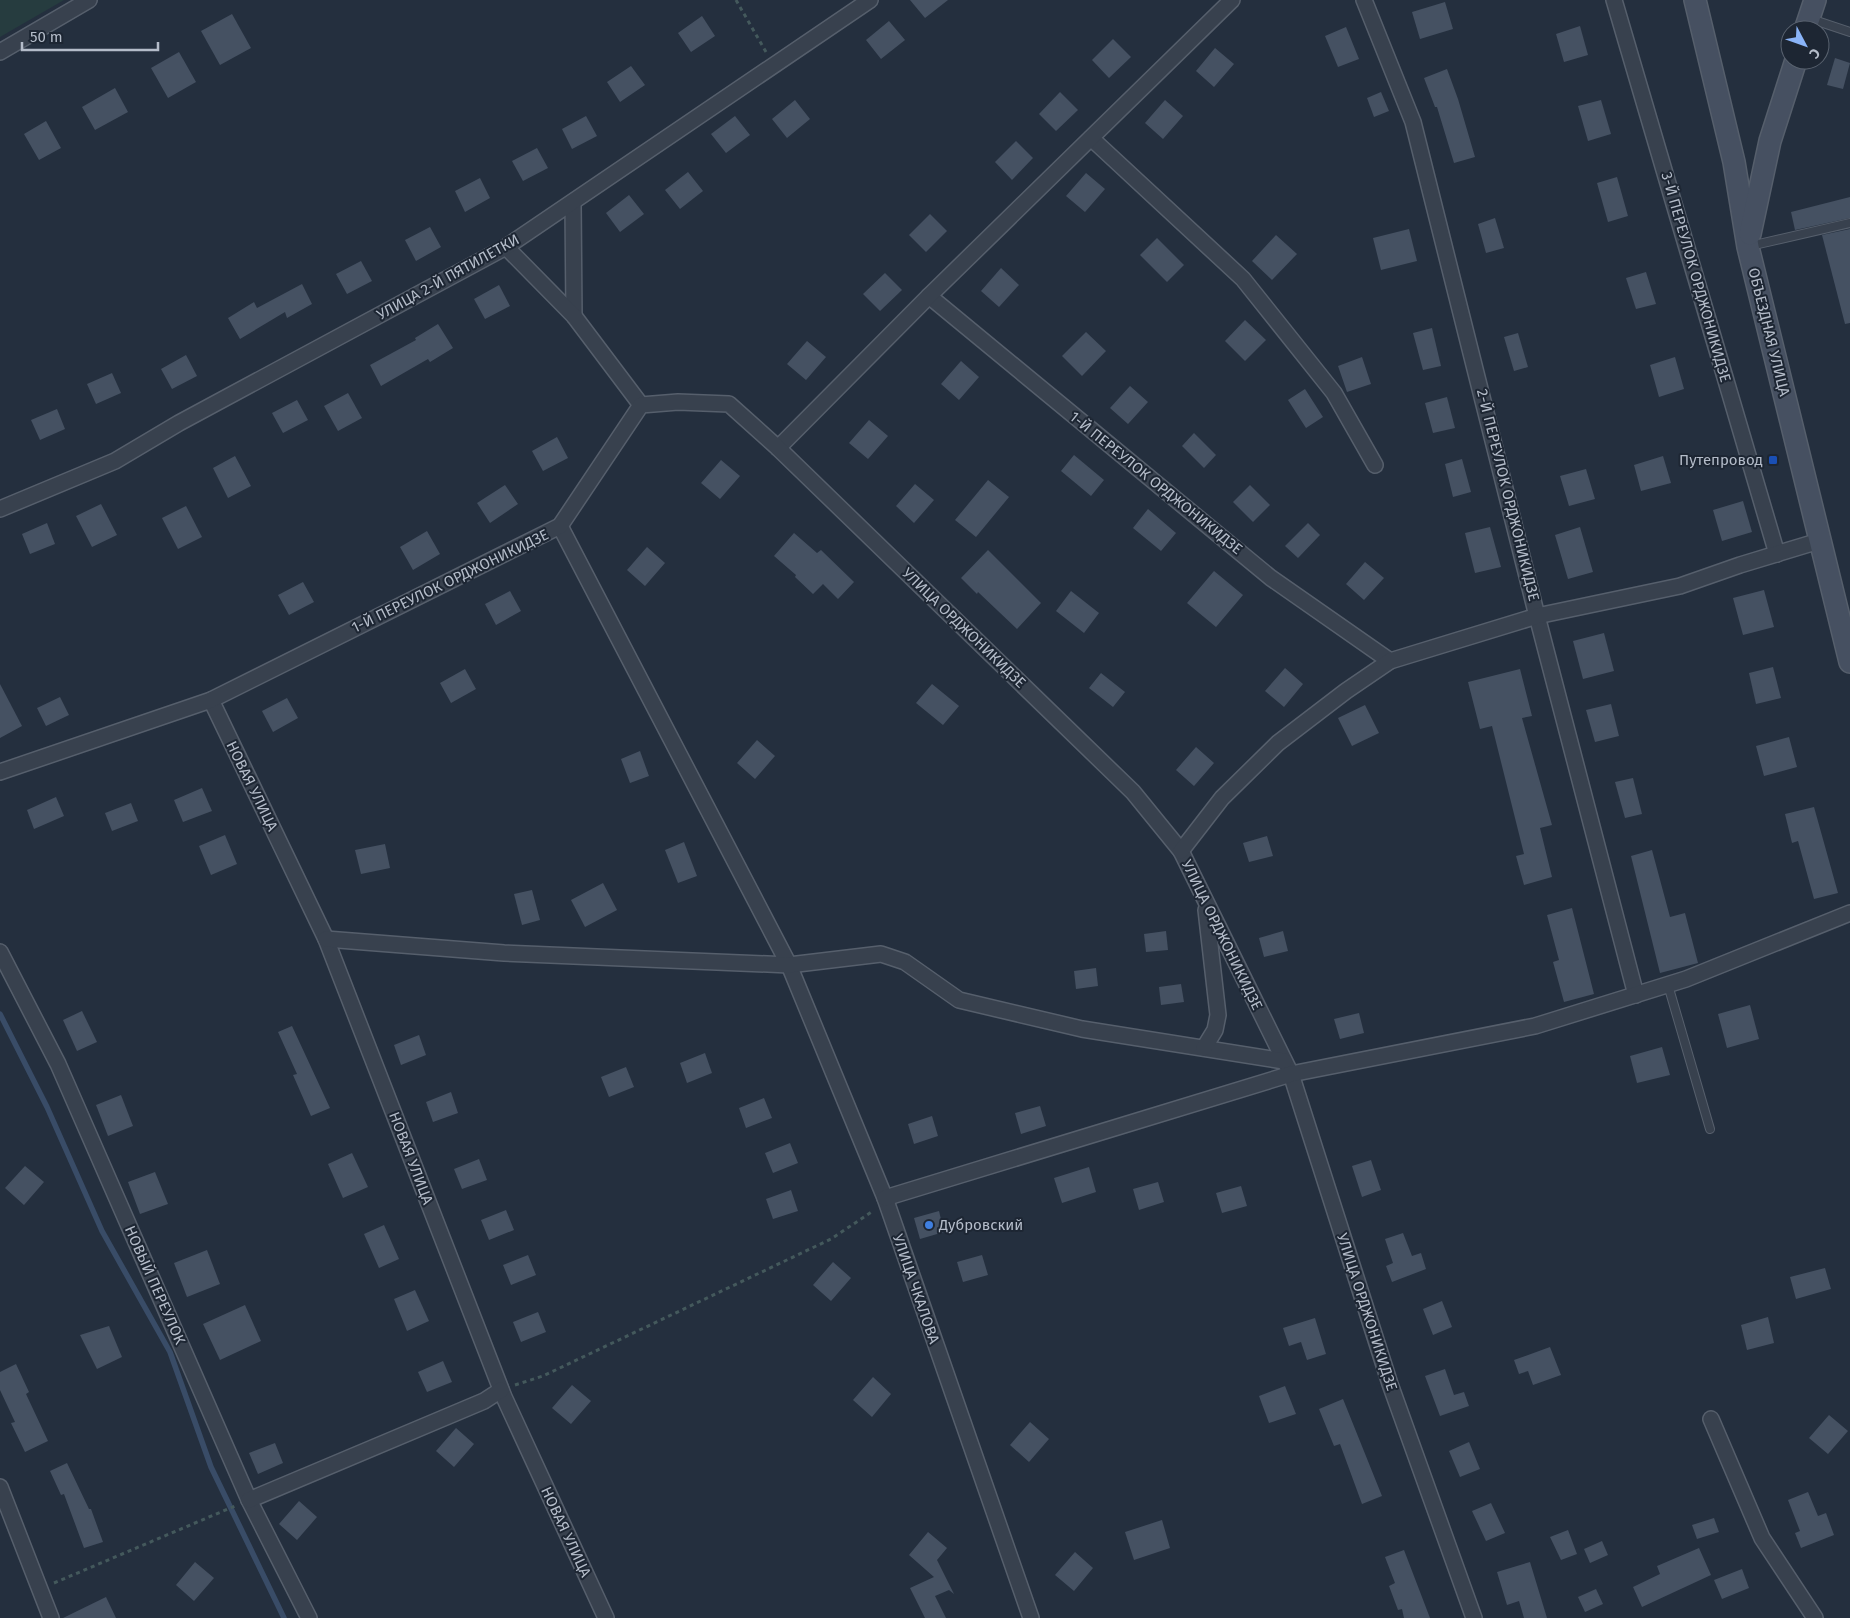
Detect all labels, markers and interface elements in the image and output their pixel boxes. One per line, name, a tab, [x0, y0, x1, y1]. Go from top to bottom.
scale bar	[22, 20, 159, 52]
north arrow	[1780, 20, 1830, 70]
text: 50 m	[30, 28, 63, 46]
text: С	[1805, 45, 1823, 62]
street label: 3-Й ПЕРЕУЛОК ОРДЖОНИКИДЗЕ	[1657, 170, 1735, 384]
street label: УЛИЦА 2-Й ПЯТИЛЕТКИ	[374, 230, 522, 324]
street label: ОБЪЕЗДНАЯ УЛИЦА	[1744, 266, 1794, 399]
street label: 2-Й ПЕРЕУЛОК ОРДЖОНИКИДЗЕ	[1473, 387, 1543, 603]
street label: 1-Й ПЕРЕУЛОК ОРДЖОНИКИДЗЕ	[1066, 408, 1246, 558]
place label: Путепровод	[1679, 451, 1763, 469]
marker: Путепровод	[1767, 454, 1779, 466]
street label: 1-Й ПЕРЕУЛОК ОРДЖОНИКИДЗЕ	[349, 525, 551, 637]
street label: УЛИЦА ОРДЖОНИКИДЗЕ	[898, 564, 1030, 692]
street label: НОВАЯ УЛИЦА	[222, 738, 282, 834]
street label: УЛИЦА ОРДЖОНИКИДЗЕ	[1178, 857, 1266, 1013]
street label: НОВАЯ УЛИЦА	[385, 1109, 437, 1207]
place label: Дубровский	[938, 1216, 1023, 1234]
marker: Дубровский	[923, 1219, 935, 1231]
street label: НОВЫЙ ПЕРЕУЛОК	[121, 1223, 189, 1347]
street label: УЛИЦА ОРДЖОНИКИДЗЕ	[1333, 1231, 1401, 1393]
street label: УЛИЦА ЧКАЛОВА	[889, 1232, 943, 1347]
street label: НОВАЯ УЛИЦА	[537, 1484, 595, 1580]

